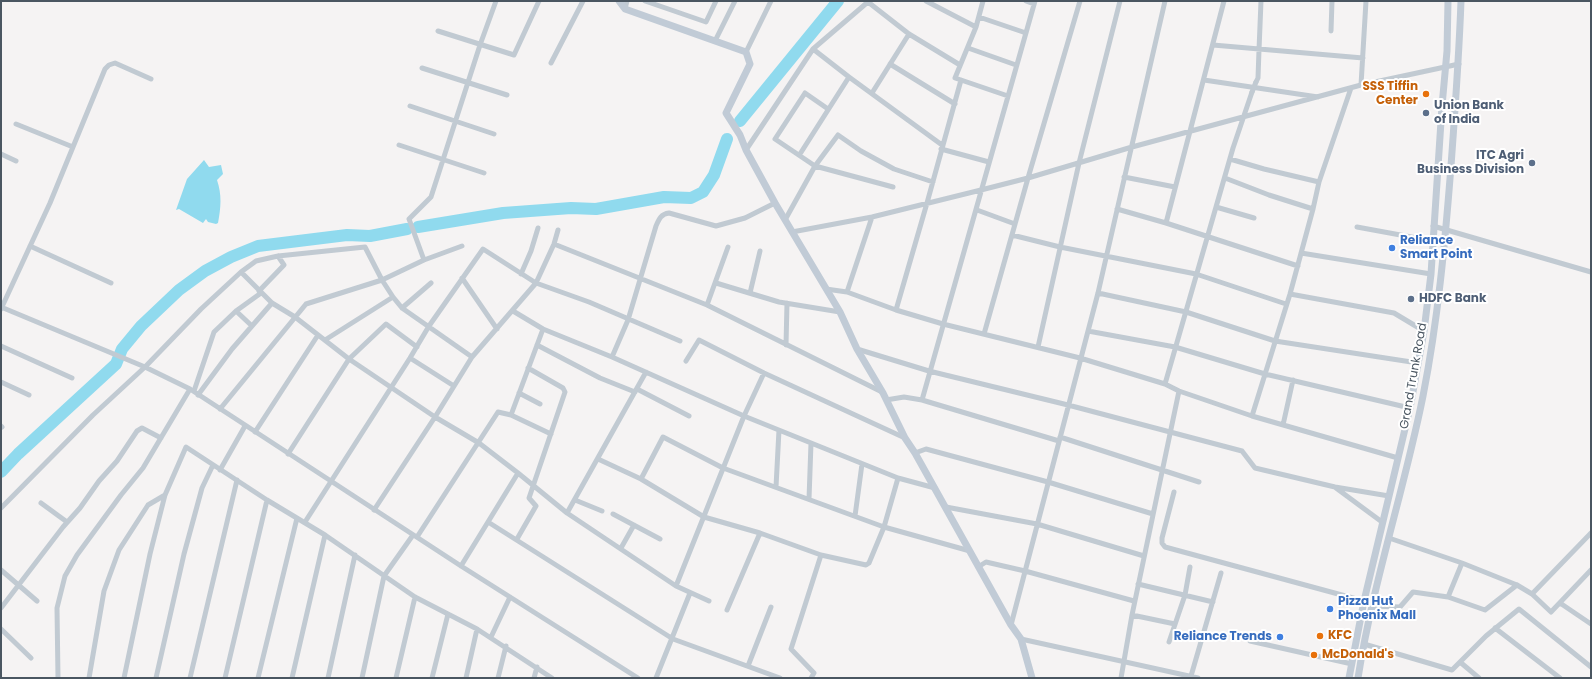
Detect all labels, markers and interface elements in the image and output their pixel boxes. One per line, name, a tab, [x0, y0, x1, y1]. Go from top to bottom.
place label: SSS Tiffin Center	[1362, 80, 1418, 108]
marker: SSS Tiffin Center	[1421, 89, 1431, 99]
place label: Union Bank of India	[1434, 99, 1504, 127]
marker: Union Bank of India	[1421, 108, 1431, 118]
place label: ITC Agri Business Division	[1417, 149, 1524, 177]
marker: ITC Agri Business Division	[1527, 158, 1537, 168]
place label: Reliance Smart Point	[1400, 234, 1472, 262]
marker: Reliance Smart Point	[1387, 243, 1397, 253]
place label: HDFC Bank	[1419, 292, 1486, 306]
marker: HDFC Bank	[1406, 294, 1416, 304]
street label: Grand Trunk Road	[1398, 322, 1430, 430]
place label: Pizza Hut Phoenix Mall	[1338, 595, 1416, 623]
marker: Pizza Hut Phoenix Mall	[1325, 604, 1335, 614]
place label: KFC	[1328, 629, 1352, 643]
place label: Reliance Trends	[1174, 630, 1272, 644]
marker: KFC	[1315, 631, 1325, 641]
marker: Reliance Trends	[1275, 632, 1285, 642]
place label: McDonald's	[1322, 648, 1394, 662]
marker: McDonald's	[1309, 650, 1319, 660]

